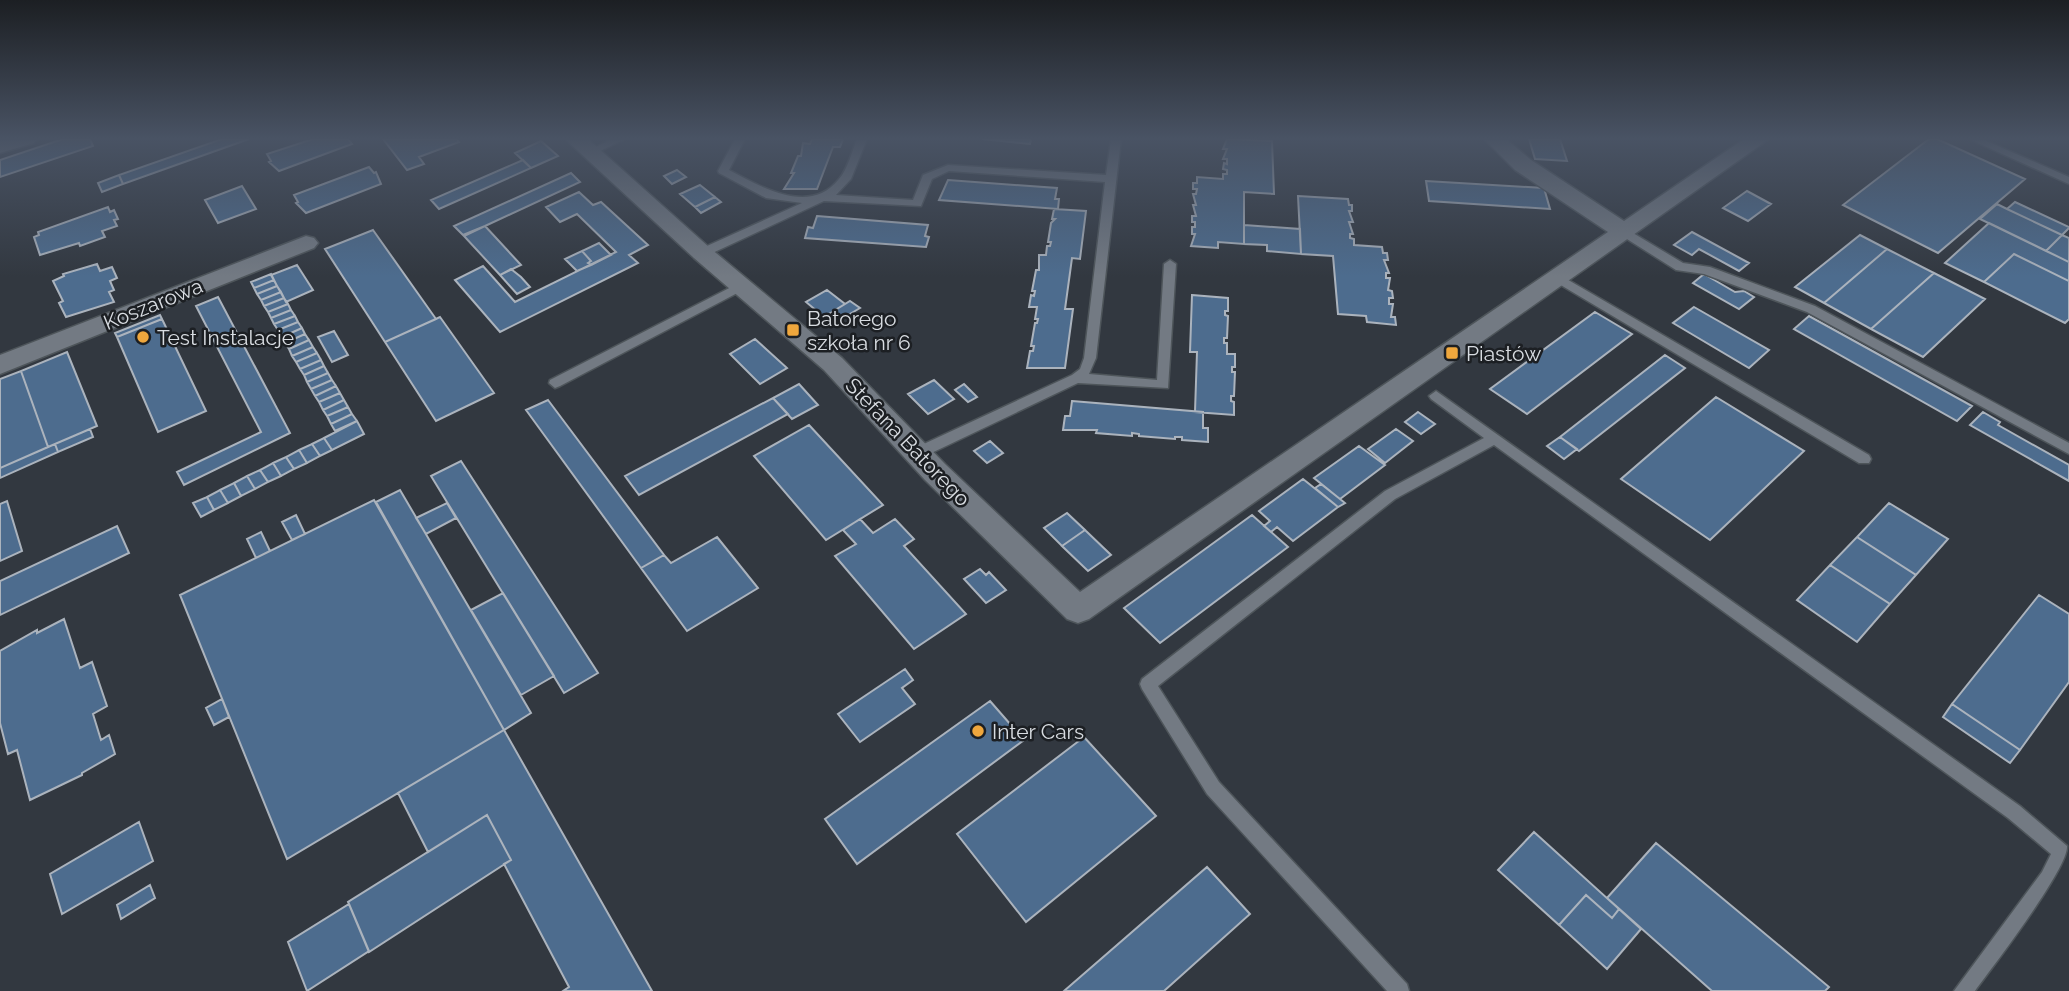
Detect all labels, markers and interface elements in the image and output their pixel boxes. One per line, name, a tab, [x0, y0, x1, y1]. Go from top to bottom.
street label: Koszarowa	[100, 273, 206, 335]
place label: Batorego szkoła nr 6	[807, 306, 911, 355]
marker: Batorego szkoła nr 6	[785, 322, 801, 338]
place label: Test Instalacje	[157, 325, 294, 350]
marker: Test Instalacje	[135, 329, 151, 345]
place label: Piastów	[1466, 341, 1541, 366]
marker: Piastów	[1444, 345, 1460, 361]
street label: Stefana Batorego	[840, 373, 976, 511]
place label: Inter Cars	[992, 719, 1084, 744]
marker: Inter Cars	[970, 723, 986, 739]

